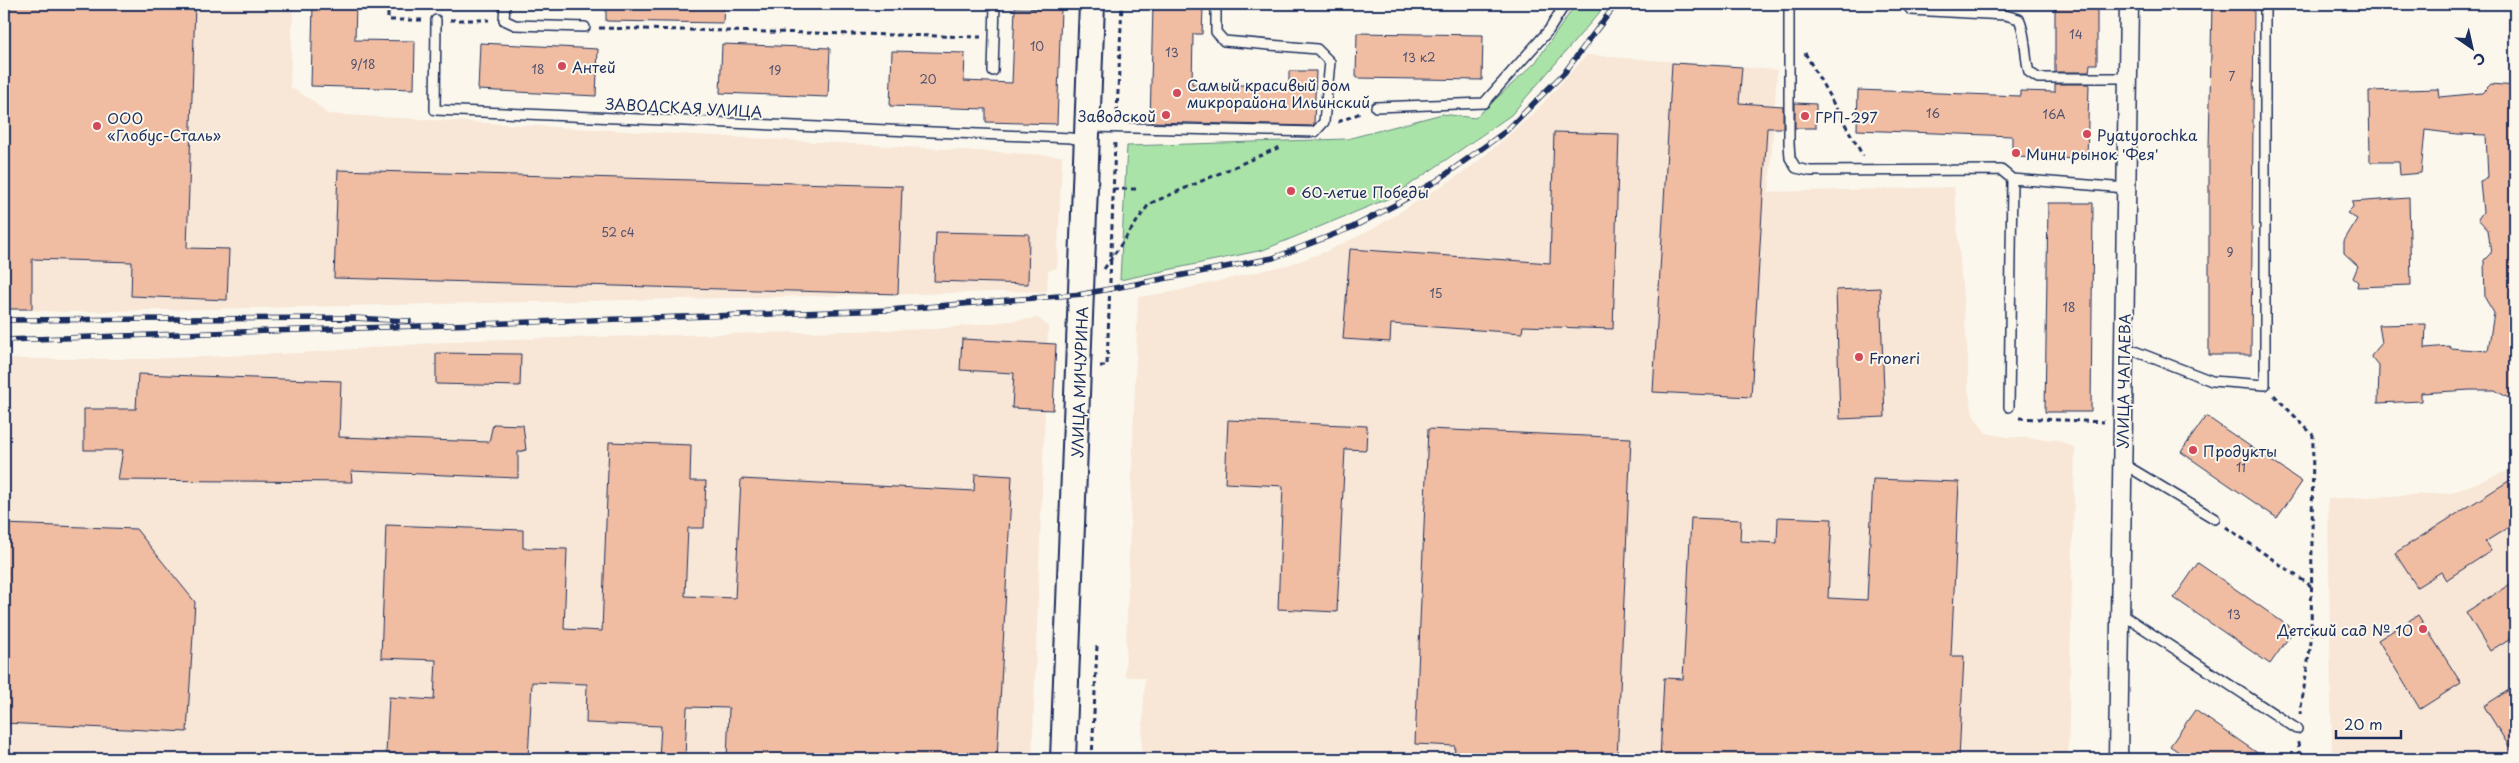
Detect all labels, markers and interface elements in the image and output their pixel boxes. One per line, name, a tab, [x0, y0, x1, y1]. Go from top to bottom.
north arrow	[2446, 22, 2496, 72]
house number: 14	[2069, 25, 2083, 43]
house number: 10	[1030, 37, 1044, 55]
house number: 13	[1165, 43, 1179, 61]
house number: 13 к2	[1403, 48, 1435, 66]
text: С	[2469, 48, 2490, 71]
house number: 9/18	[351, 55, 375, 73]
place label: Антей	[572, 55, 616, 78]
house number: 18	[532, 60, 544, 78]
marker: Антей	[556, 60, 568, 72]
house number: 19	[769, 61, 781, 79]
house number: 7	[2229, 67, 2236, 85]
house number: 20	[919, 70, 937, 88]
place label: Самый красивый дом микрорайона Ильинский	[1187, 73, 1370, 113]
marker: Самый красивый дом микрорайона Ильинский	[1171, 87, 1183, 99]
street label: ЗАВОДСКАЯ УЛИЦА	[605, 91, 763, 123]
place label: Заводской	[1078, 104, 1156, 127]
house number: 16	[1926, 104, 1940, 122]
place label: ГРП-297	[1815, 105, 1878, 128]
house number: 16А	[2043, 105, 2066, 123]
place label: ООО «Глобус-Сталь»	[107, 106, 221, 146]
marker: Заводской	[1160, 109, 1172, 121]
marker: ГРП-297	[1799, 110, 1811, 122]
marker: ООО «Глобус-Сталь»	[91, 120, 103, 132]
place label: Pyatyorochka	[2097, 123, 2198, 146]
marker: Pyatyorochka	[2081, 128, 2093, 140]
place label: Мини рынок 'Фея'	[2026, 142, 2159, 165]
marker: Мини рынок 'Фея'	[2010, 147, 2022, 159]
place label: 60-летие Победы	[1301, 180, 1429, 203]
marker: 60-летие Победы	[1285, 185, 1297, 197]
house number: 52 с4	[601, 223, 635, 241]
house number: 9	[2226, 243, 2234, 261]
house number: 15	[1429, 284, 1443, 302]
house number: 18	[2063, 298, 2075, 316]
street label: УЛИЦА МИЧУРИНА	[1065, 306, 1093, 458]
street label: УЛИЦА ЧАПАЕВА	[2110, 313, 2136, 449]
place label: Froneri	[1869, 346, 1920, 369]
marker: Froneri	[1853, 351, 1865, 363]
place label: Продукты	[2203, 439, 2277, 462]
marker: Продукты	[2187, 444, 2199, 456]
house number: 11	[2236, 458, 2246, 476]
house number: 13	[2227, 605, 2241, 623]
place label: Детский сад № 10	[2277, 618, 2413, 641]
marker: Детский сад № 10	[2417, 623, 2429, 635]
scale bar	[2336, 708, 2402, 740]
text: 20 m	[2344, 712, 2383, 735]

